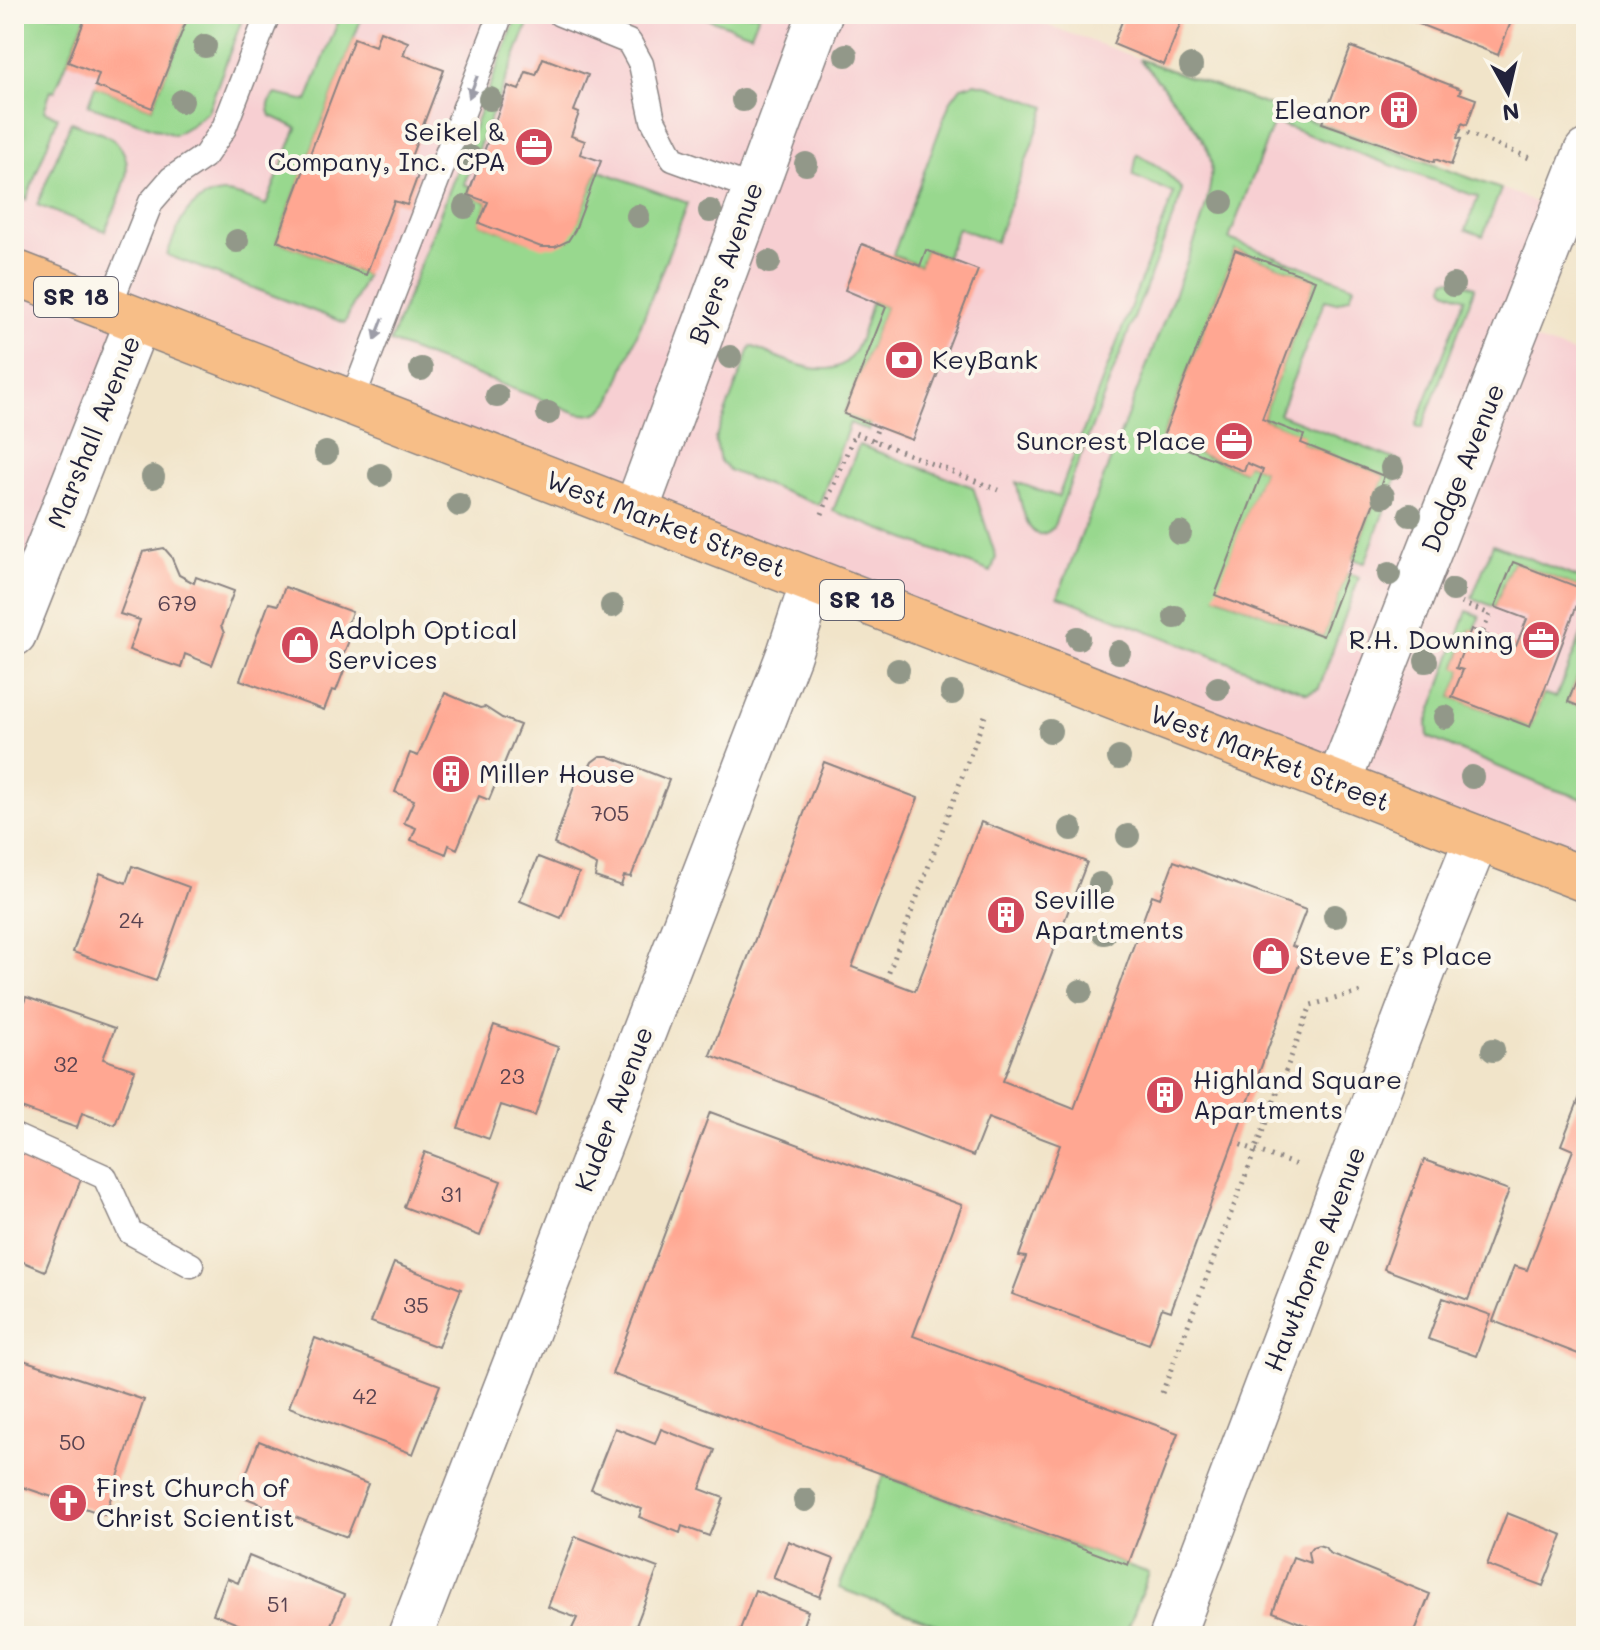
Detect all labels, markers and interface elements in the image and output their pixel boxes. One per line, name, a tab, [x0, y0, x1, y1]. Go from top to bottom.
north arrow	[1468, 52, 1548, 132]
one-way arrow	[466, 75, 479, 99]
building icon: Eleanor	[1378, 89, 1420, 131]
place label: Eleanor	[1274, 92, 1371, 126]
text: N	[1501, 97, 1521, 128]
place label: Seikel & Company, Inc. CPA	[268, 114, 506, 178]
office icon: Seikel & Company, Inc. CPA	[513, 126, 555, 168]
street label: Byers Avenue	[680, 177, 770, 348]
road number: SR 18	[34, 277, 118, 317]
one-way arrow	[372, 317, 385, 341]
street label: Marshall Avenue	[39, 330, 147, 533]
bank icon: KeyBank	[883, 339, 925, 381]
place label: KeyBank	[932, 342, 1038, 376]
street label: Dodge Avenue	[1413, 378, 1511, 557]
office icon: Suncrest Place	[1213, 420, 1255, 462]
place label: Suncrest Place	[1016, 423, 1206, 457]
street label: West Market Street	[542, 462, 791, 584]
road number: SR 18	[820, 580, 904, 620]
house number: 679	[158, 588, 196, 617]
place label: Adolph Optical Services	[328, 612, 518, 676]
office icon: R.H. Downing	[1520, 619, 1562, 661]
place label: R.H. Downing	[1349, 622, 1513, 656]
shop icon: Adolph Optical Services	[279, 624, 321, 666]
street label: West Market Street	[1146, 696, 1395, 818]
building icon: Miller House	[430, 753, 472, 795]
place label: Miller House	[479, 756, 635, 790]
house number: 705	[591, 798, 629, 827]
place label: Seville Apartments	[1034, 882, 1184, 946]
building icon: Seville Apartments	[985, 894, 1027, 936]
house number: 24	[118, 905, 144, 934]
shop icon: Steve E’s Place	[1250, 935, 1292, 977]
place label: Steve E’s Place	[1299, 938, 1492, 972]
street label: Kuder Avenue	[566, 1021, 660, 1196]
house number: 32	[53, 1049, 79, 1078]
house number: 23	[499, 1061, 525, 1090]
place label: Highland Square Apartments	[1193, 1062, 1402, 1126]
building icon: Highland Square Apartments	[1144, 1074, 1186, 1116]
street label: Hawthorne Avenue	[1256, 1141, 1373, 1376]
house number: 31	[441, 1179, 463, 1208]
house number: 35	[403, 1290, 429, 1319]
house number: 42	[352, 1381, 378, 1410]
house number: 50	[59, 1427, 85, 1456]
place label: First Church of Christ Scientist	[96, 1470, 294, 1534]
church icon: First Church of Christ Scientist	[47, 1482, 89, 1524]
house number: 51	[267, 1589, 289, 1618]

